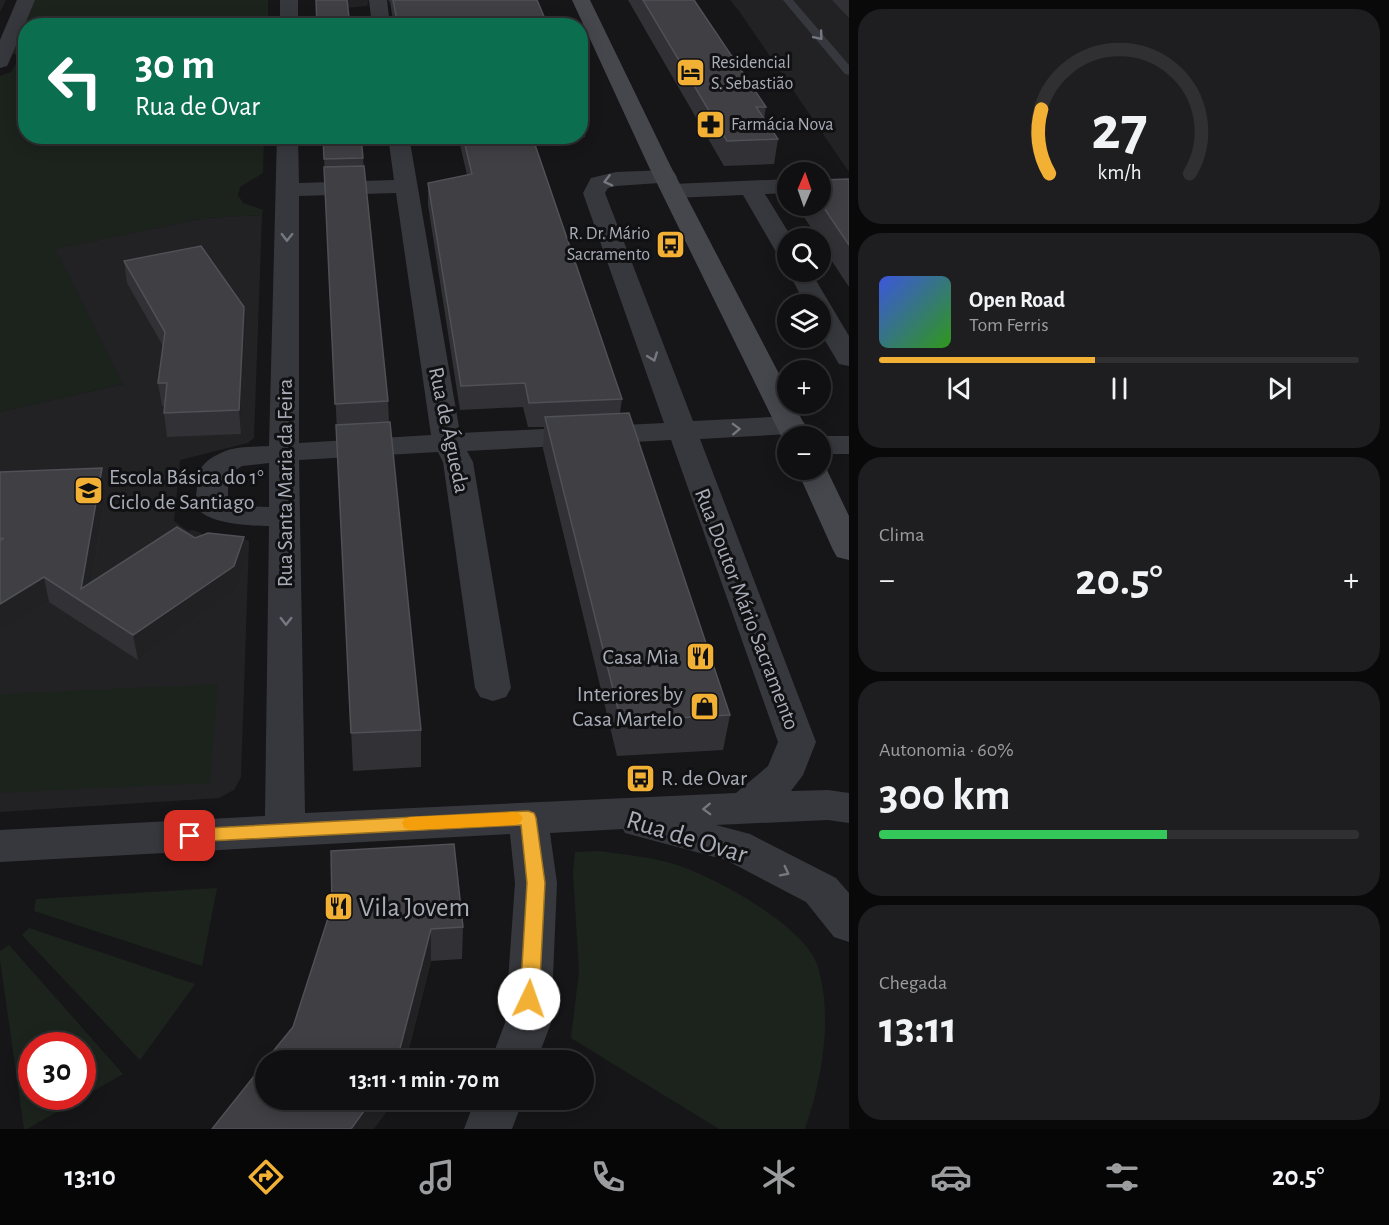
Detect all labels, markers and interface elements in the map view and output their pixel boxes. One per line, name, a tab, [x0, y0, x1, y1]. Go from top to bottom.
one-way arrow	[811, 29, 822, 40]
icon: left	[36, 42, 114, 120]
text: 30 m	[135, 44, 215, 86]
place label: Residencial S. Sebastião	[711, 54, 794, 93]
hotel icon: Residencial S. Sebastião	[674, 57, 706, 89]
text: Rua de Ovar	[135, 93, 260, 120]
text: 27	[1091, 98, 1147, 160]
pharmacy icon: Farmácia Nova	[694, 109, 726, 141]
place label: Farmácia Nova	[731, 116, 834, 134]
north arrow	[777, 162, 831, 216]
map controls	[777, 162, 831, 480]
text: km/h	[1097, 162, 1141, 183]
one-way arrow	[603, 174, 613, 187]
place label: R. Dr. Mário Sacramento	[567, 225, 650, 264]
bus stop icon: R. Dr. Mário Sacramento	[655, 228, 687, 260]
button: search	[777, 228, 831, 282]
one-way arrow	[281, 232, 293, 241]
text: Open Road	[969, 289, 1065, 311]
button: layers	[777, 294, 831, 348]
text: Tom Ferris	[969, 315, 1049, 335]
one-way arrow	[646, 351, 659, 362]
button: +	[777, 360, 831, 414]
street label: Rua de Águeda	[425, 365, 474, 495]
icon: previous	[943, 372, 976, 405]
icon: pause	[1103, 372, 1136, 405]
icon: next	[1263, 372, 1296, 405]
street label: Rua Santa Maria da Feira	[274, 379, 296, 587]
one-way arrow	[731, 422, 740, 435]
button: −	[777, 426, 831, 480]
place label: Escola Básica do 1° Ciclo de Santiago	[109, 466, 264, 513]
school or university icon: Escola Básica do 1° Ciclo de Santiago	[72, 474, 104, 506]
street label: Rua Doutor Mário Sacramento	[691, 485, 803, 733]
text: Clima	[879, 525, 924, 545]
text: 20.5°	[1075, 558, 1163, 603]
text: −	[879, 564, 895, 597]
text: +	[1343, 564, 1359, 597]
one-way arrow	[280, 616, 292, 625]
restaurant icon: Casa Mia	[684, 641, 716, 673]
place label: Casa Mia	[603, 646, 679, 668]
place label: Interiores by Casa Martelo	[572, 683, 684, 730]
shop icon: Interiores by Casa Martelo	[688, 691, 720, 723]
text: Autonomia · 60%	[879, 740, 1014, 760]
bus stop icon: R. de Ovar	[624, 762, 656, 794]
place label: R. de Ovar	[661, 767, 747, 789]
text: 300 km	[879, 773, 1011, 818]
one-way arrow	[702, 802, 711, 815]
street label: Rua de Ovar	[623, 806, 751, 868]
pin	[164, 810, 215, 861]
icon: arrive	[173, 819, 206, 852]
one-way arrow	[779, 864, 790, 876]
restaurant icon: Vila Jovem	[322, 891, 354, 923]
place label: Vila Jovem	[359, 894, 470, 921]
position arrow	[497, 967, 561, 1031]
text: Chegada	[879, 973, 947, 993]
text: 13:11	[879, 1006, 957, 1051]
speed limit sign: 30	[18, 1032, 96, 1110]
text: 13:11 · 1 min · 70 m	[349, 1069, 500, 1091]
icon: directions	[245, 1156, 287, 1198]
icon: music	[416, 1156, 458, 1198]
icon: phone	[587, 1156, 629, 1198]
icon: climate	[758, 1156, 800, 1198]
icon: car	[930, 1156, 972, 1198]
icon: filters	[1101, 1156, 1143, 1198]
text: 13:10	[65, 1163, 116, 1190]
text: 20.5°	[1272, 1163, 1324, 1190]

